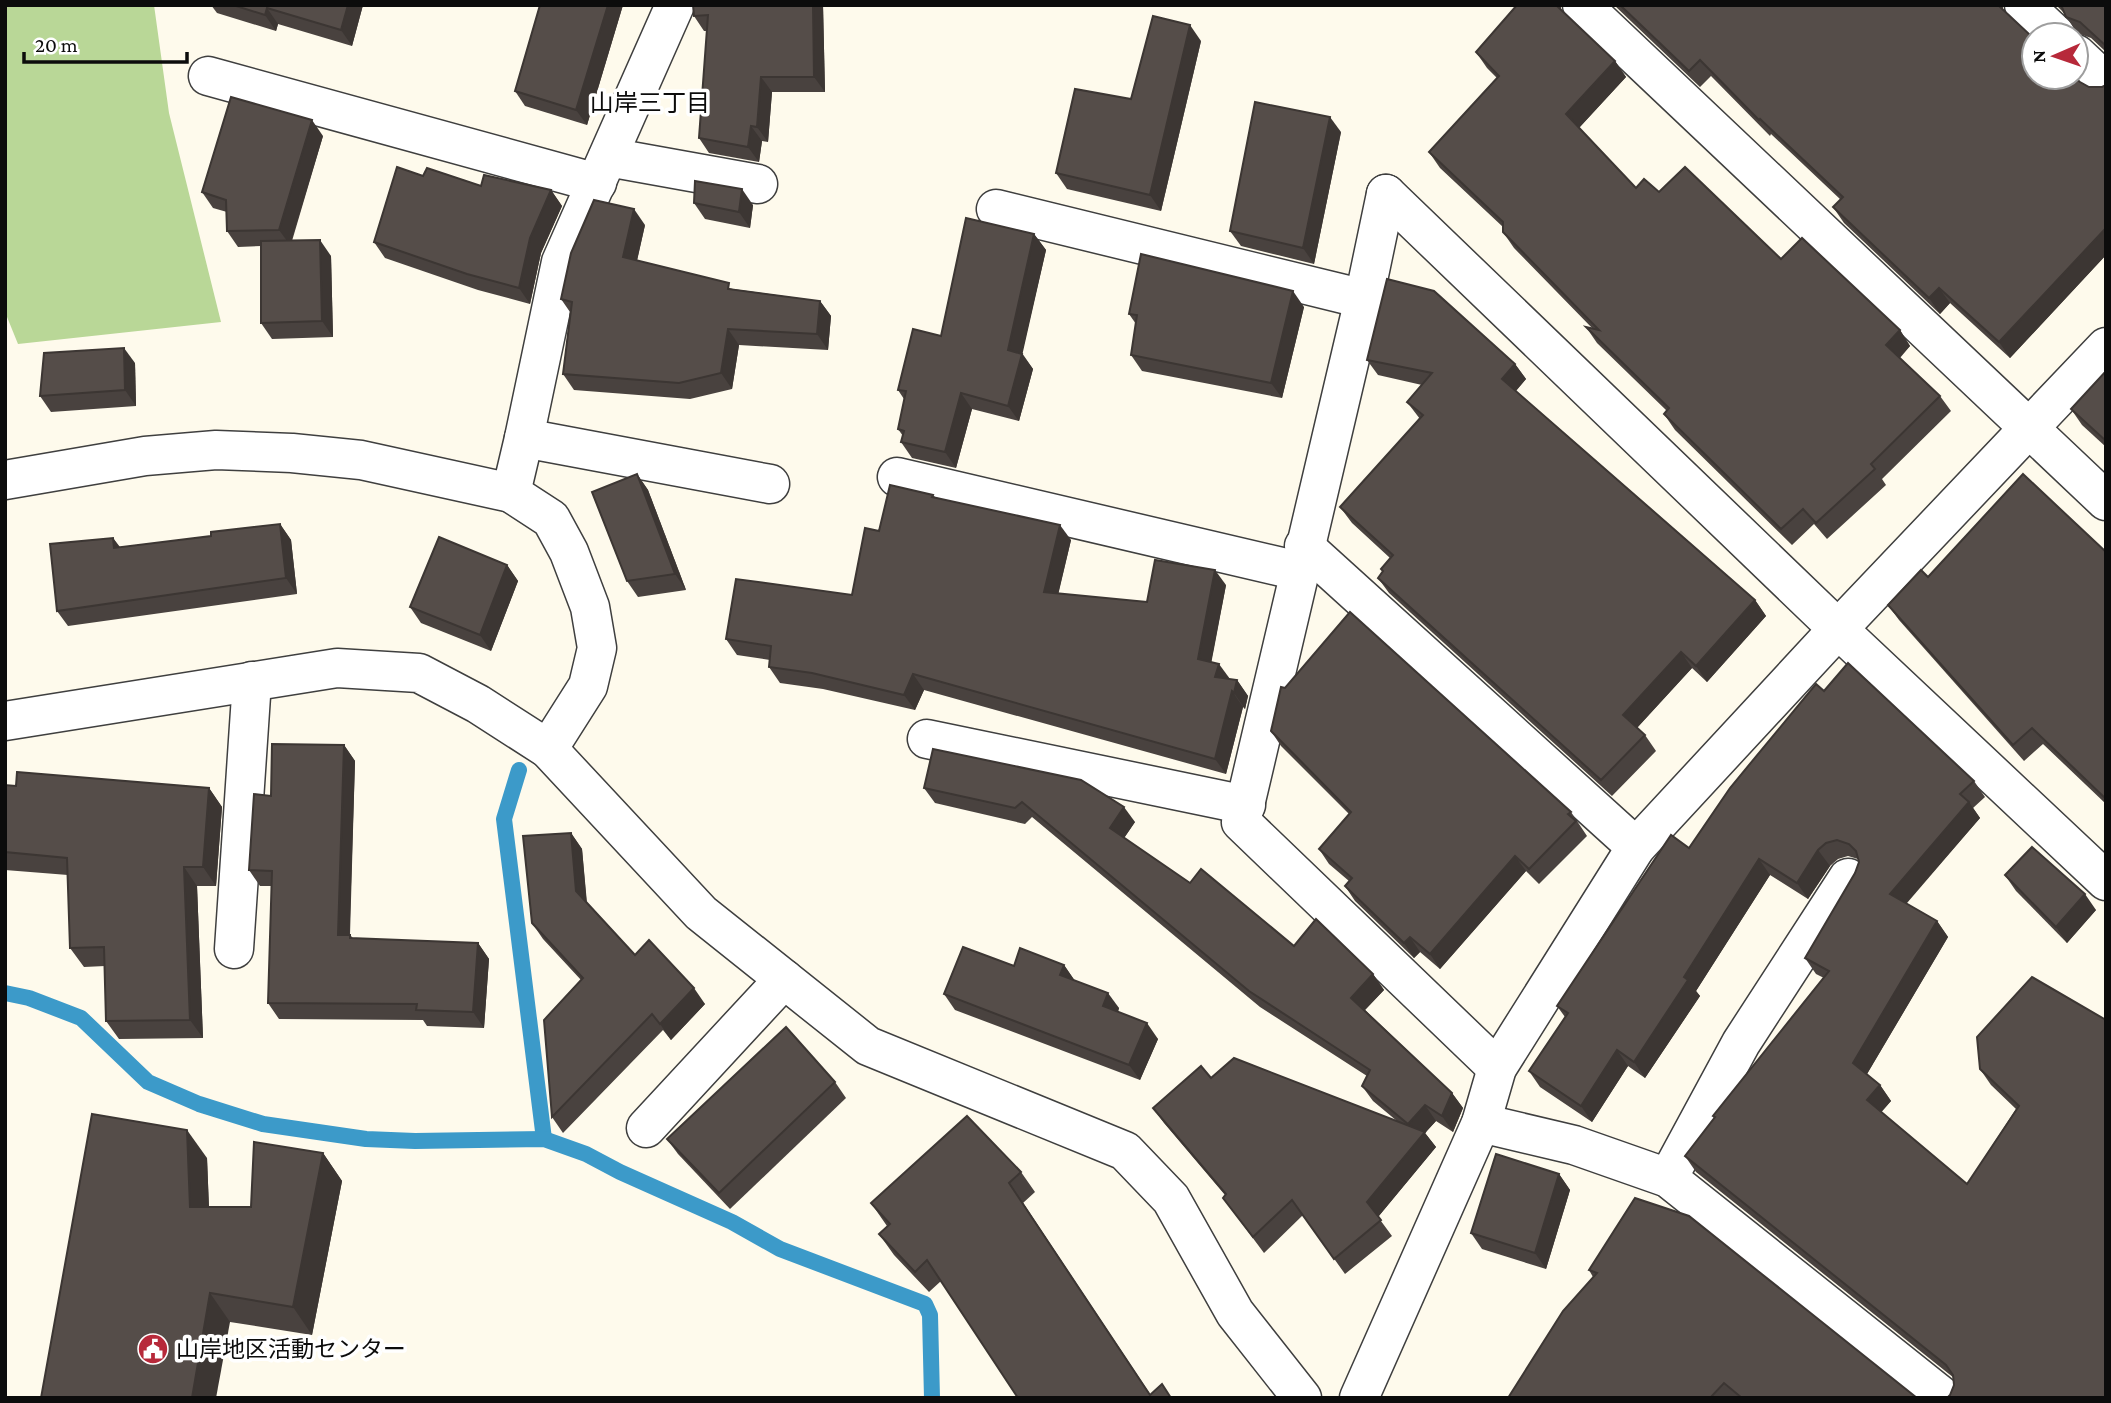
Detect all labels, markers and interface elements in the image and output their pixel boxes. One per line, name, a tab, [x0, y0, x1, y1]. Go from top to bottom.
scale bar	[24, 21, 187, 65]
north arrow	[2020, 21, 2090, 91]
text: 20 m	[35, 33, 78, 57]
text: N	[2028, 50, 2049, 63]
district label: 山岸三丁目	[590, 89, 710, 116]
public building icon: 山岸地区活動センター	[136, 1332, 170, 1366]
place label: 山岸地区活動センター	[176, 1336, 406, 1362]

